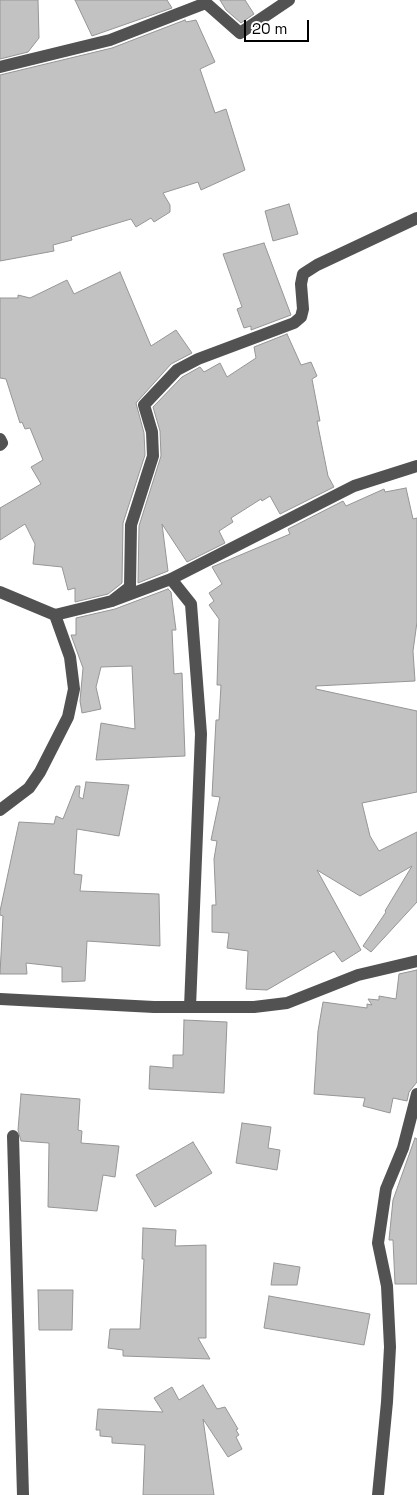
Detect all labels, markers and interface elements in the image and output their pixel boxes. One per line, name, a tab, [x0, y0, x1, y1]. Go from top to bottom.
scale bar	[247, 10, 312, 42]
text: 20 m	[252, 19, 287, 38]

